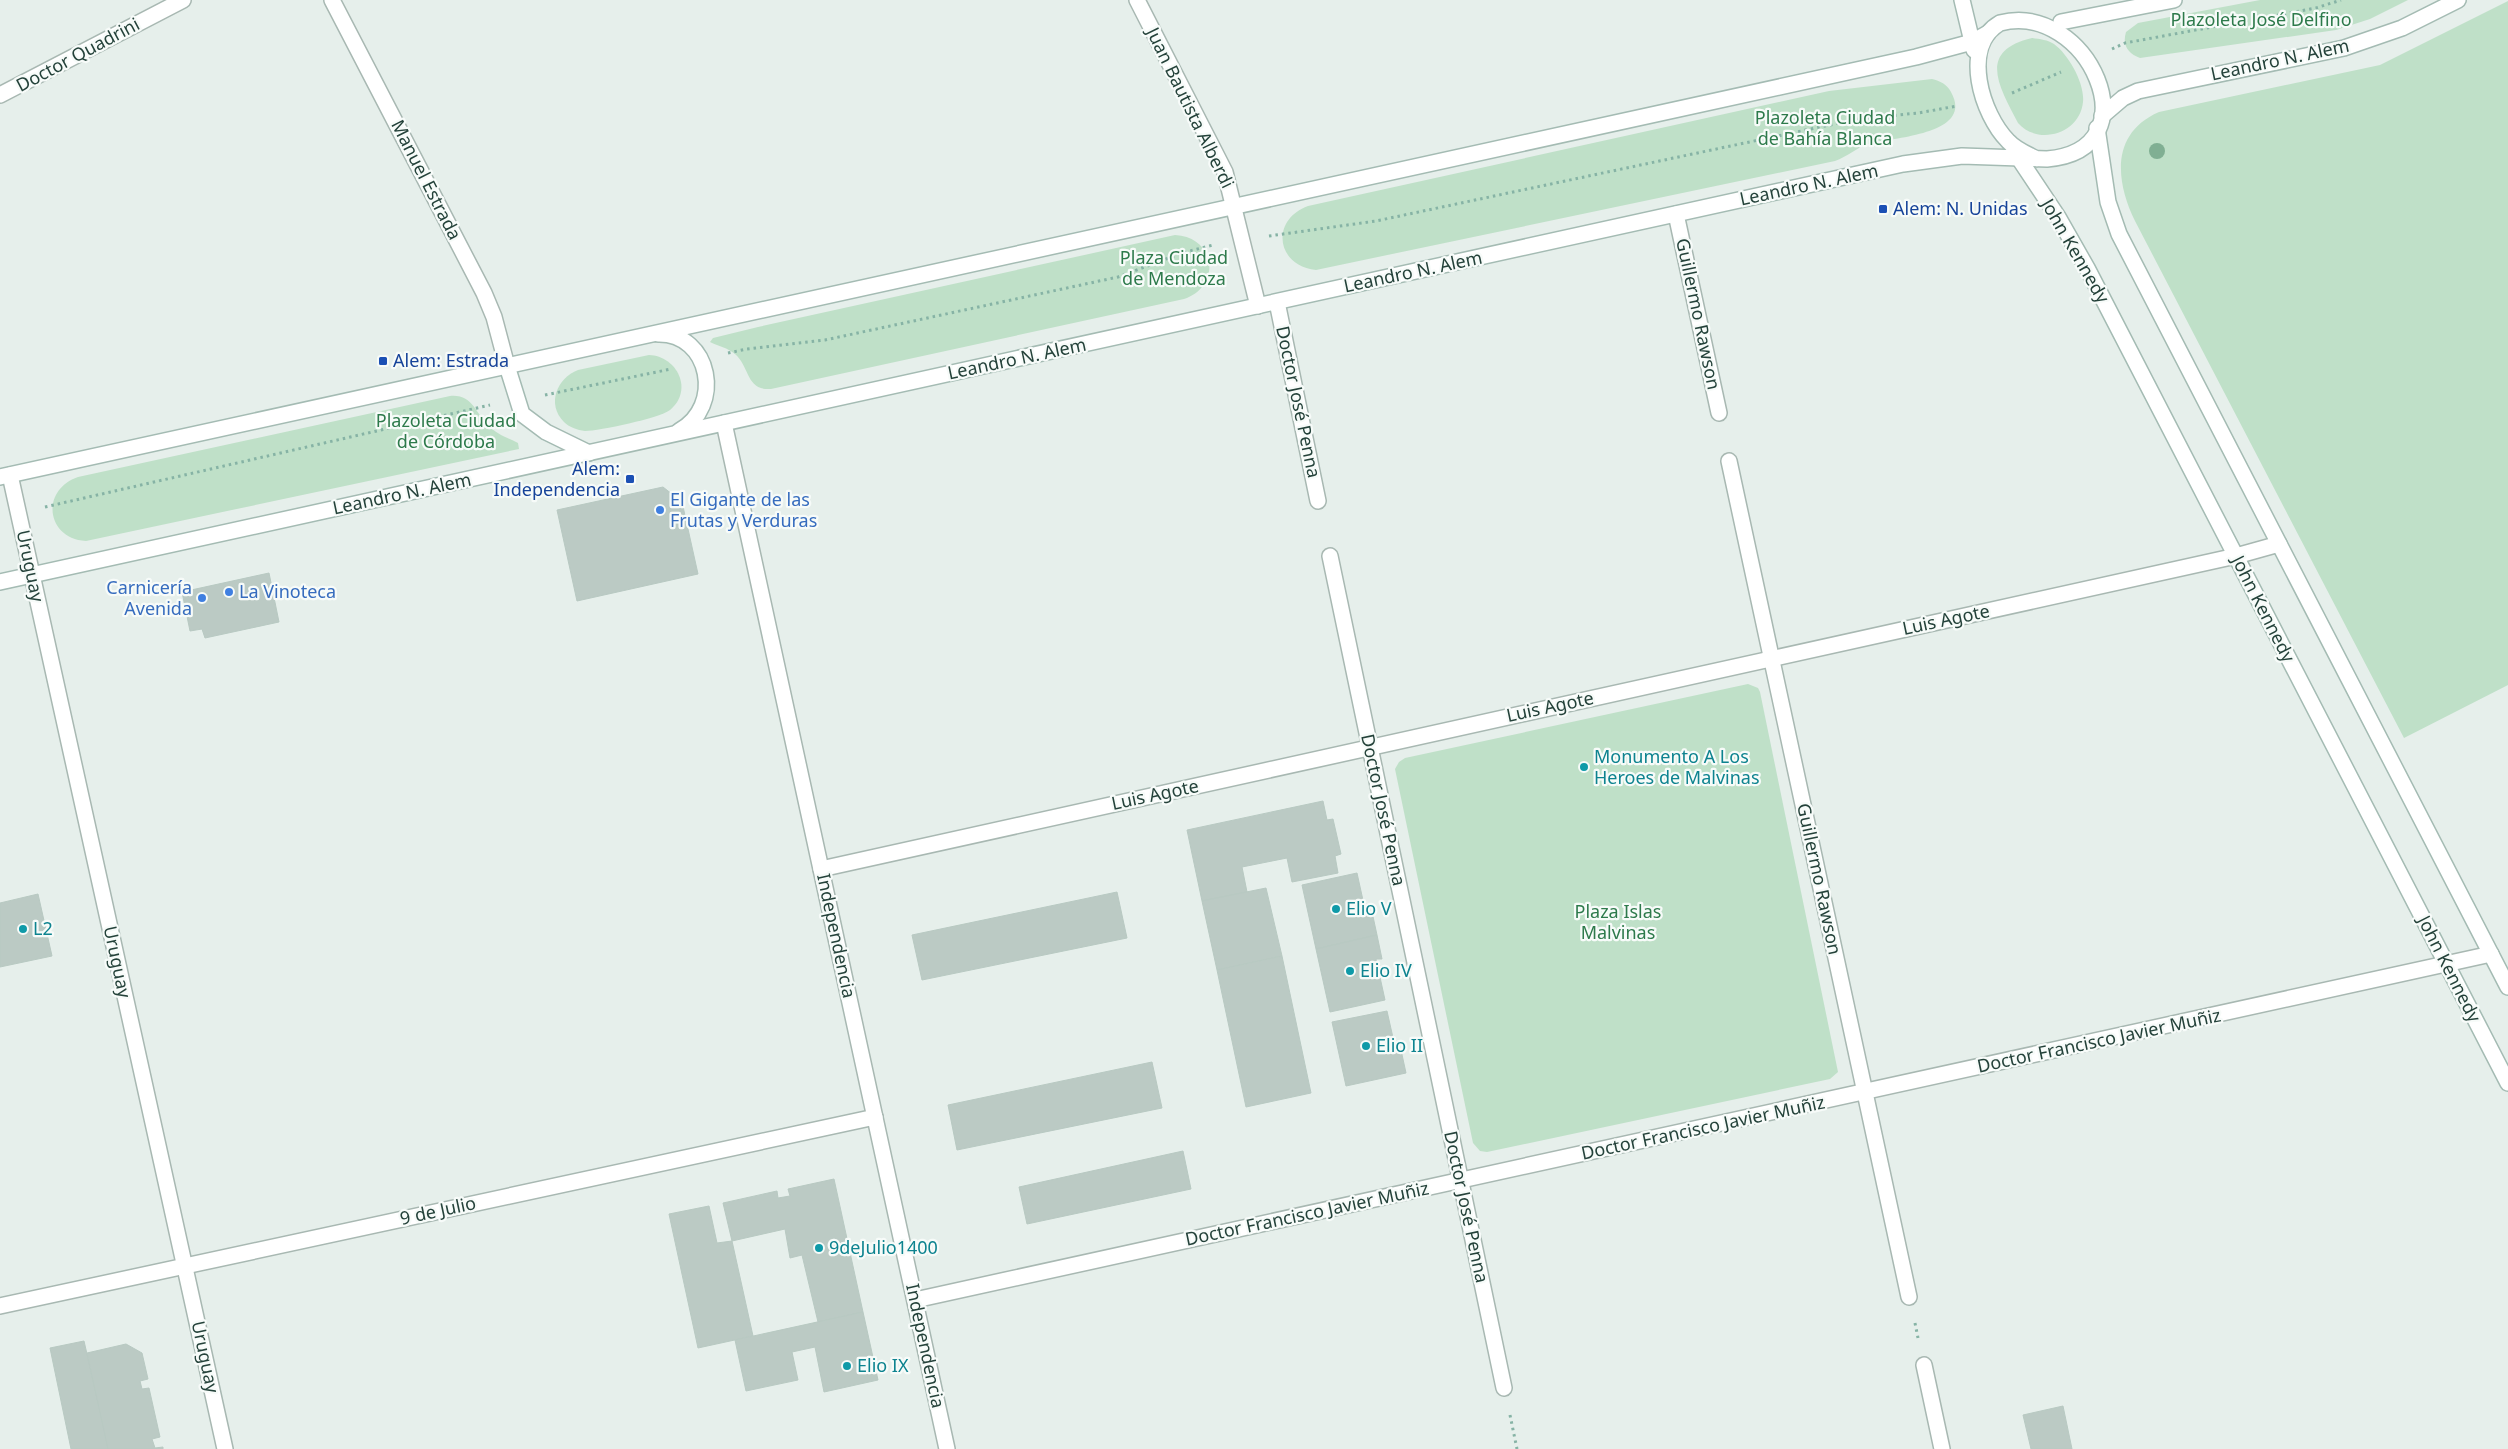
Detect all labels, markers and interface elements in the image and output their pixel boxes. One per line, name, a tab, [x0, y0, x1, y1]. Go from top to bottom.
park label: Plazoleta José Delfino	[2170, 7, 2352, 31]
street label: Doctor Quadrini	[12, 12, 143, 97]
street label: Juan Bautista Alberdi	[1141, 21, 1240, 192]
street label: Leandro N. Alem	[2208, 33, 2351, 85]
park label: Plazoleta Ciudad de Bahía Blanca	[1755, 105, 1895, 150]
street label: Manuel Estrada	[386, 115, 467, 244]
street label: Leandro N. Alem	[1737, 158, 1880, 210]
street label: John Kennedy	[2035, 192, 2116, 308]
place label: Alem: N. Unidas	[1893, 196, 2028, 220]
marker: Alem: N. Unidas	[1877, 203, 1889, 215]
street label: Guillermo Rawson	[1671, 236, 1727, 392]
park label: Plaza Ciudad de Mendoza	[1120, 245, 1228, 290]
street label: Leandro N. Alem	[1341, 245, 1484, 297]
street label: Doctor José Penna	[1271, 324, 1327, 480]
street label: Leandro N. Alem	[945, 332, 1088, 384]
place label: Alem: Estrada	[393, 348, 509, 372]
marker: Alem: Estrada	[377, 355, 389, 367]
park label: Plazoleta Ciudad de Córdoba	[376, 408, 516, 453]
place label: Alem: Independencia	[493, 456, 620, 501]
street label: Leandro N. Alem	[330, 467, 473, 519]
marker: Alem: Independencia	[624, 473, 636, 485]
place label: El Gigante de las Frutas y Verduras	[670, 487, 817, 532]
marker: El Gigante de las Frutas y Verduras	[654, 504, 666, 516]
street label: Uruguay	[12, 527, 50, 605]
street label: John Kennedy	[2226, 549, 2301, 667]
place label: Carnicería Avenida	[106, 575, 192, 620]
place label: La Vinoteca	[239, 579, 336, 603]
marker: La Vinoteca	[223, 586, 235, 598]
marker: Carnicería Avenida	[196, 592, 208, 604]
street label: Luis Agote	[1900, 598, 1992, 640]
street label: Luis Agote	[1504, 685, 1596, 727]
street label: Doctor José Penna	[1356, 732, 1412, 888]
place label: Monumento A Los Heroes de Malvinas	[1594, 744, 1760, 789]
marker: Monumento A Los Heroes de Malvinas	[1578, 761, 1590, 773]
street label: Luis Agote	[1109, 773, 1201, 815]
street label: Guillermo Rawson	[1792, 801, 1848, 957]
street label: Independencia	[812, 871, 862, 1000]
place label: Elio V	[1346, 896, 1392, 920]
park label: Plaza Islas Malvinas	[1575, 899, 1661, 944]
marker: Elio V	[1330, 903, 1342, 915]
street label: John Kennedy	[2412, 909, 2487, 1027]
place label: L2	[33, 916, 53, 940]
marker: L2	[17, 923, 29, 935]
street label: Uruguay	[99, 923, 137, 1001]
place label: Elio IV	[1360, 958, 1412, 982]
marker: Elio IV	[1344, 965, 1356, 977]
street label: Doctor Francisco Javier Muñiz	[1975, 1002, 2223, 1078]
place label: Elio II	[1376, 1033, 1423, 1057]
marker: Elio II	[1360, 1040, 1372, 1052]
street label: Doctor Francisco Javier Muñiz	[1579, 1089, 1827, 1165]
street label: Doctor José Penna	[1439, 1129, 1495, 1285]
street label: Doctor Francisco Javier Muñiz	[1183, 1175, 1431, 1251]
street label: 9 de Julio	[398, 1190, 478, 1230]
place label: 9deJulio1400	[829, 1235, 938, 1259]
marker: 9deJulio1400	[813, 1242, 825, 1254]
street label: Independencia	[901, 1281, 951, 1410]
street label: Uruguay	[187, 1318, 225, 1396]
place label: Elio IX	[857, 1353, 909, 1377]
marker: Elio IX	[841, 1360, 853, 1372]

